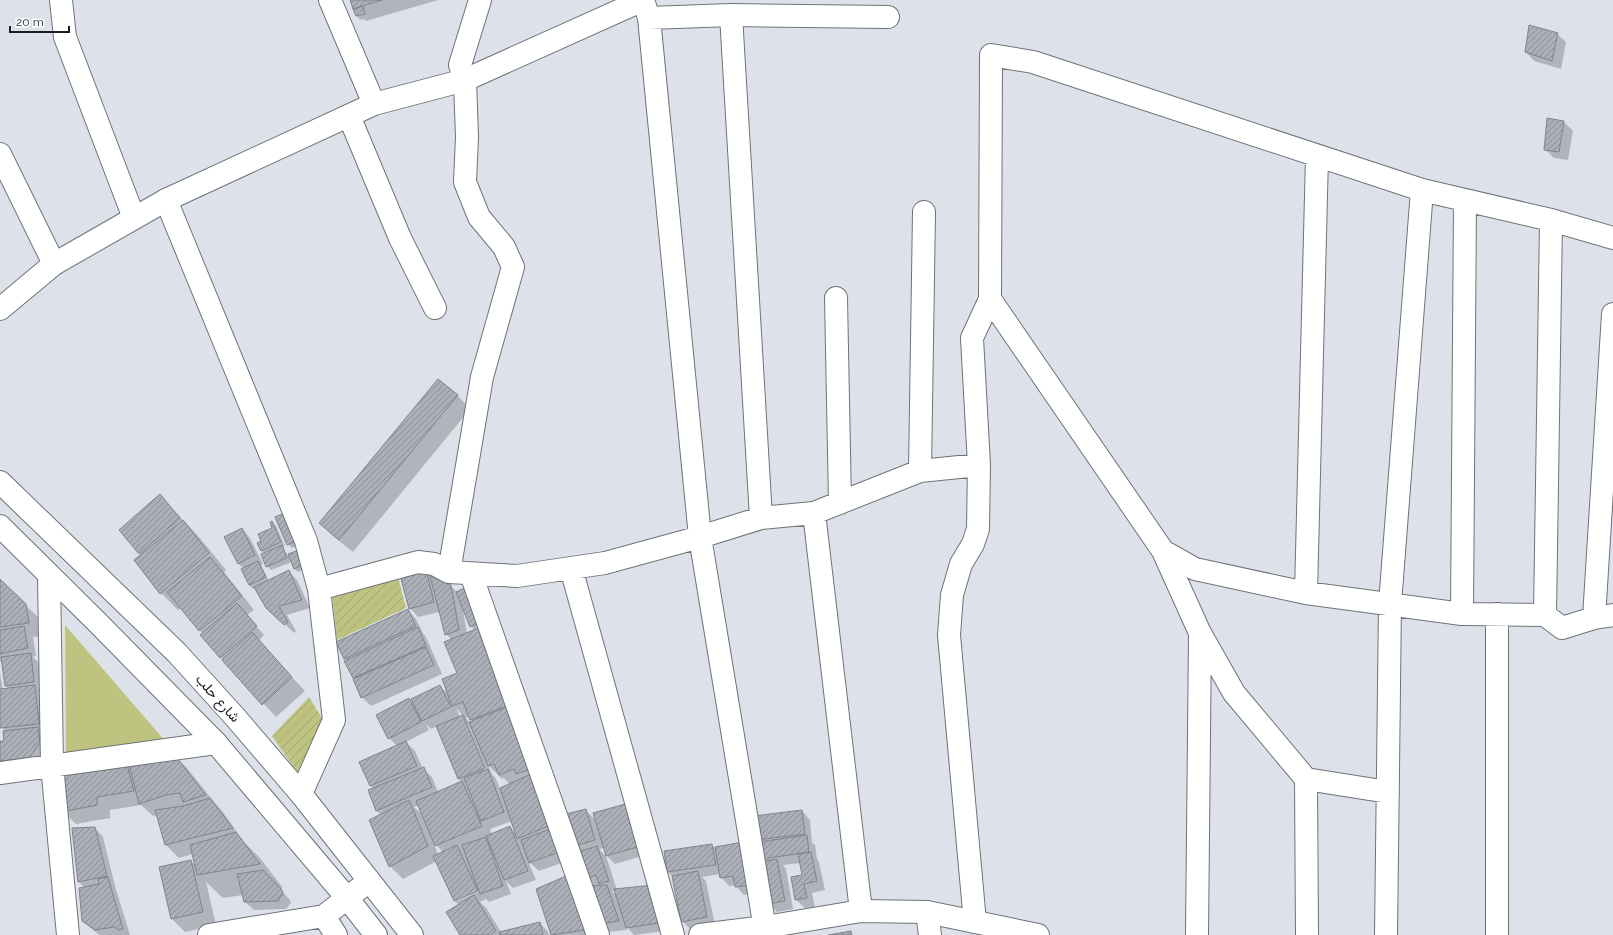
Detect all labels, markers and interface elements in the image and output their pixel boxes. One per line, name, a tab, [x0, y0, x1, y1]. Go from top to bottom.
scale bar	[10, 8, 69, 34]
text: 20 m	[16, 15, 44, 29]
street label: شارع حلب	[190, 671, 244, 727]

